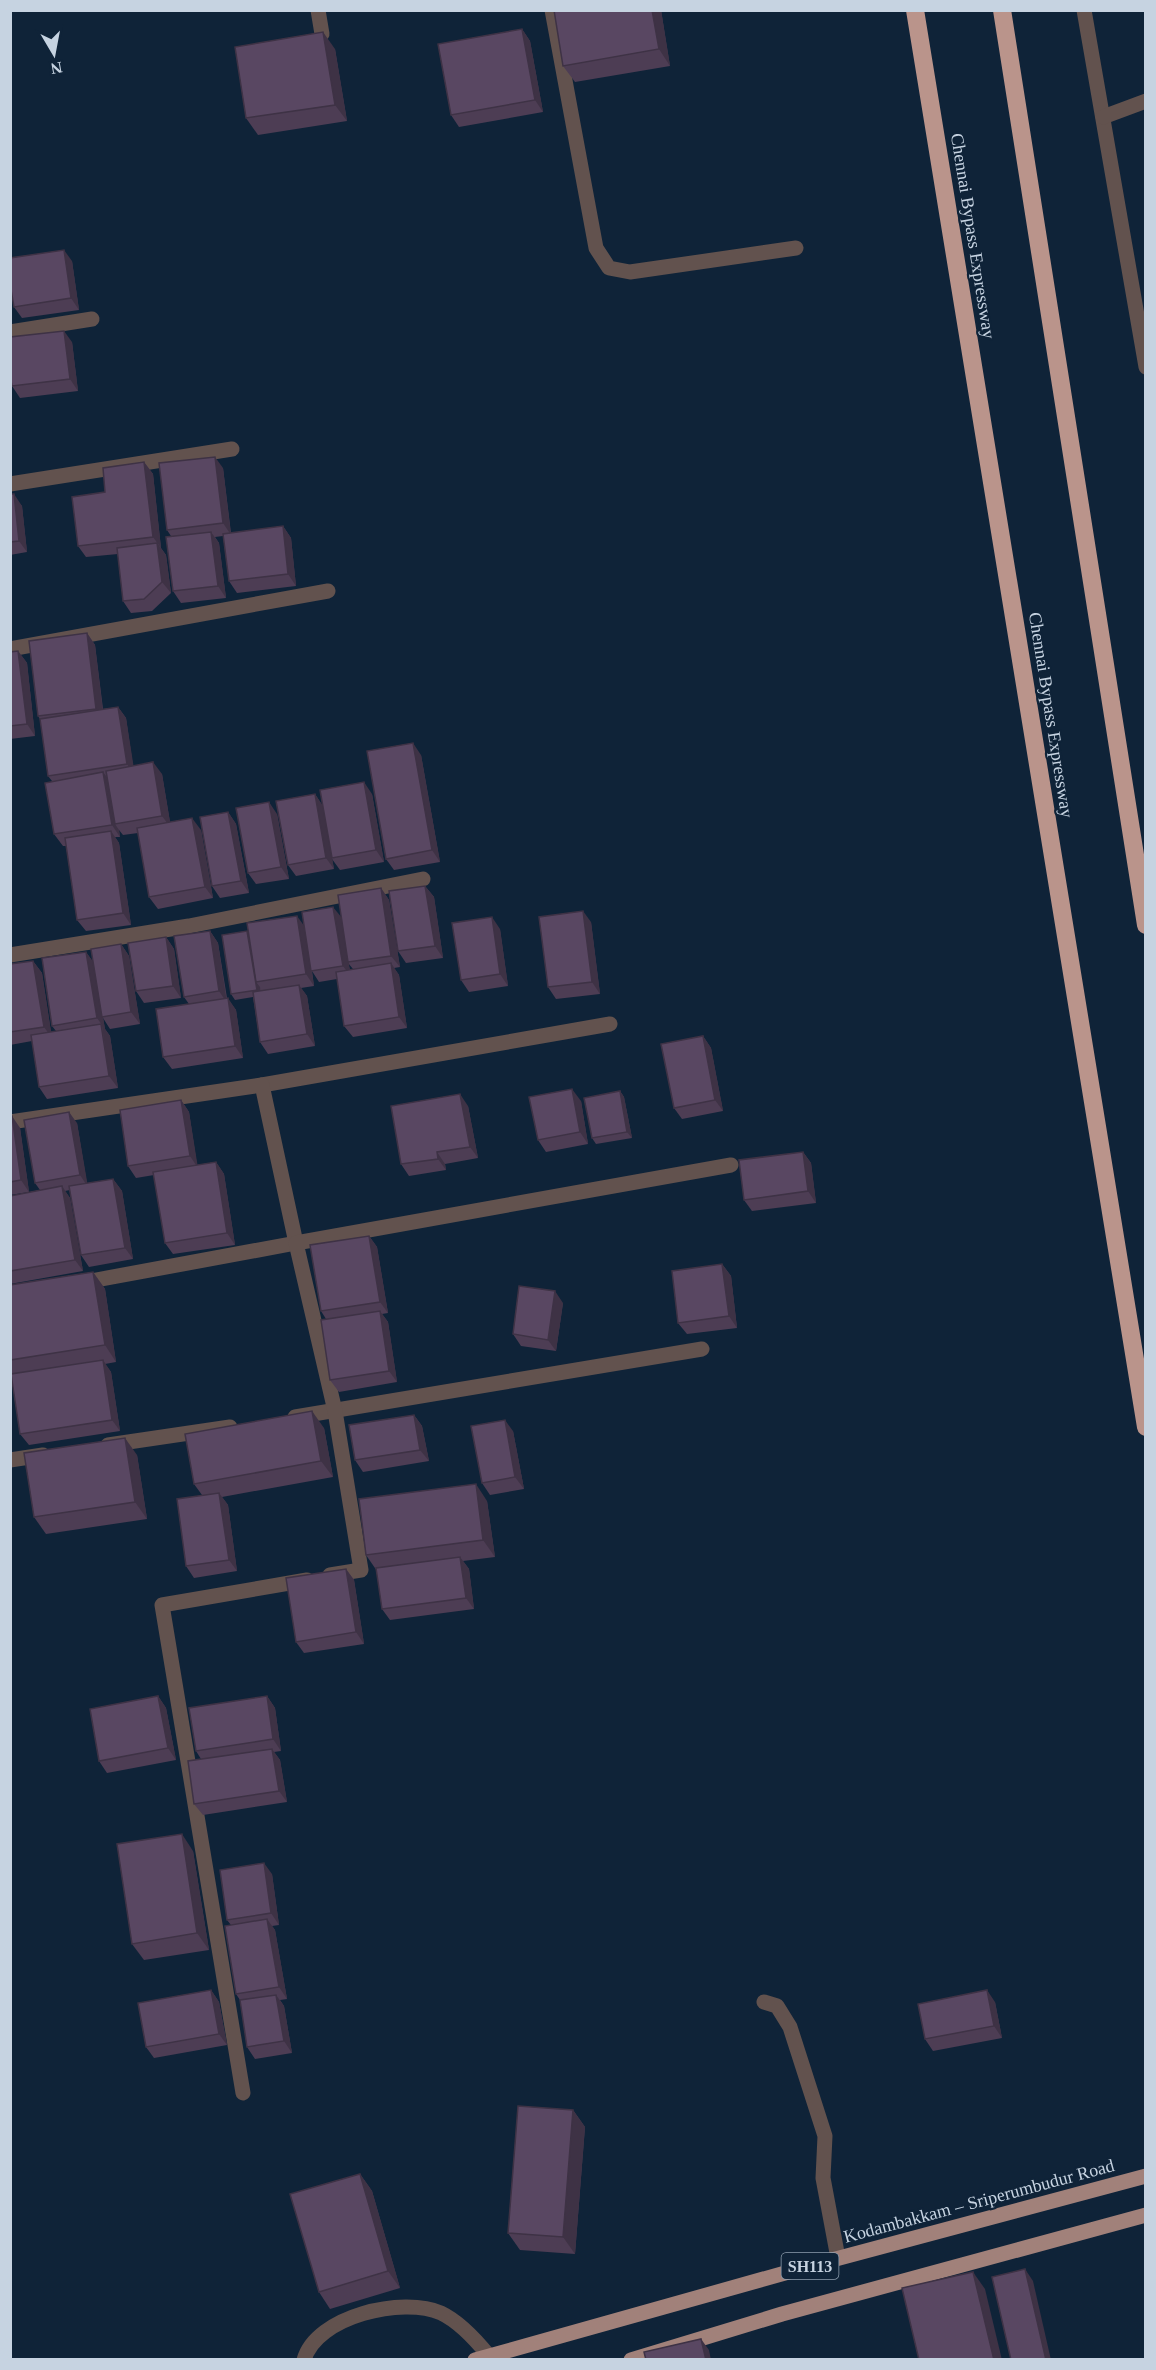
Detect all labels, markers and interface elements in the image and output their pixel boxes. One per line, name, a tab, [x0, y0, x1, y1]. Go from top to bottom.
north arrow	[24, 24, 84, 84]
text: N	[49, 59, 64, 78]
street label: Chennai Bypass Expressway	[947, 132, 999, 340]
street label: Chennai Bypass Expressway	[1025, 611, 1077, 819]
street label: Kodambakkam – Sriperumbudur Road	[841, 2155, 1117, 2247]
road number: SH113	[782, 2253, 838, 2279]

